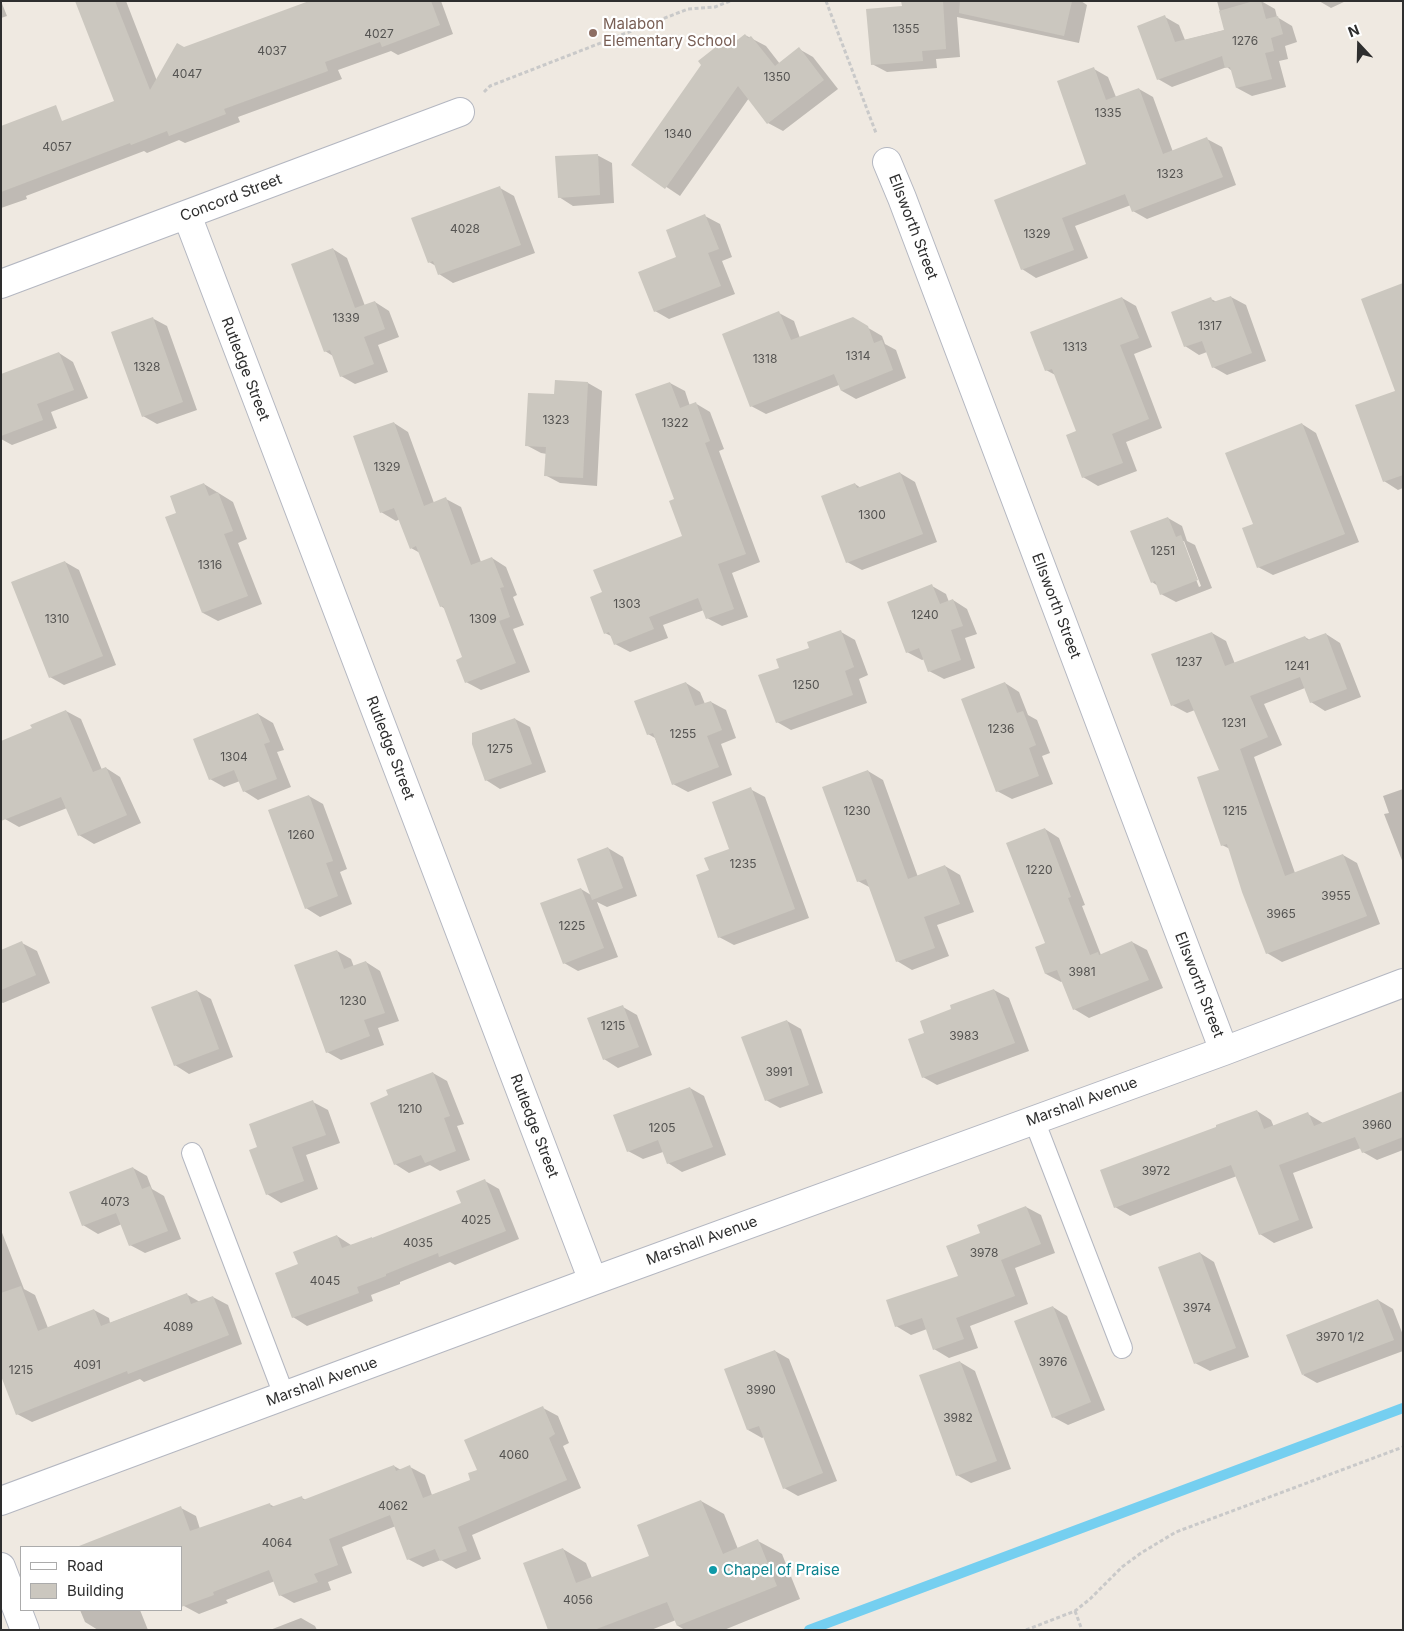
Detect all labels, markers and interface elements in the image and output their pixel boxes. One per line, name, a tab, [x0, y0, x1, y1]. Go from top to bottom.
place label: Malabon Elementary School	[603, 15, 736, 50]
north arrow	[1334, 20, 1384, 70]
text: N	[1345, 21, 1361, 40]
house number: 1355	[893, 22, 919, 36]
house number: 4027	[364, 27, 394, 41]
marker: Malabon Elementary School	[587, 27, 599, 39]
house number: 1276	[1232, 34, 1258, 48]
house number: 4037	[257, 44, 287, 58]
house number: 4047	[172, 67, 202, 81]
house number: 1350	[763, 70, 791, 84]
house number: 1335	[1094, 106, 1122, 120]
house number: 1340	[664, 127, 692, 141]
house number: 4057	[42, 140, 72, 154]
house number: 1323	[1156, 167, 1184, 181]
street label: Concord Street	[178, 170, 284, 226]
street label: Ellsworth Street	[885, 172, 941, 282]
house number: 4028	[450, 222, 480, 236]
house number: 1329	[1023, 227, 1051, 241]
house number: 1339	[332, 311, 360, 325]
street label: Rutledge Street	[217, 315, 273, 423]
house number: 1317	[1198, 319, 1222, 333]
house number: 1313	[1063, 340, 1087, 354]
house number: 1314	[846, 349, 870, 363]
house number: 1318	[753, 352, 777, 366]
house number: 1328	[133, 360, 161, 374]
house number: 1323	[542, 413, 570, 427]
house number: 1322	[662, 416, 688, 430]
house number: 1329	[373, 460, 401, 474]
house number: 1300	[858, 508, 886, 522]
house number: 1251	[1151, 544, 1175, 558]
street label: Ellsworth Street	[1028, 551, 1084, 661]
house number: 1316	[198, 558, 222, 572]
house number: 1303	[613, 597, 641, 611]
house number: 1240	[911, 608, 939, 622]
house number: 1310	[45, 612, 69, 626]
house number: 1309	[469, 612, 497, 626]
house number: 1237	[1176, 655, 1202, 669]
house number: 1241	[1285, 659, 1309, 673]
house number: 1250	[792, 678, 820, 692]
street label: Rutledge Street	[362, 694, 418, 802]
house number: 1231	[1222, 716, 1246, 730]
house number: 1236	[987, 722, 1015, 736]
house number: 1255	[670, 727, 696, 741]
house number: 1275	[487, 742, 513, 756]
house number: 1304	[220, 750, 248, 764]
house number: 1230	[843, 804, 871, 818]
house number: 1215	[1223, 804, 1247, 818]
house number: 1260	[287, 828, 315, 842]
house number: 1235	[730, 857, 756, 871]
house number: 1220	[1025, 863, 1053, 877]
house number: 3955	[1321, 889, 1351, 903]
house number: 3965	[1266, 907, 1296, 921]
house number: 1225	[559, 919, 585, 933]
street label: Ellsworth Street	[1171, 930, 1227, 1040]
house number: 3981	[1068, 965, 1096, 979]
house number: 1230	[339, 994, 367, 1008]
house number: 1215	[601, 1019, 625, 1033]
house number: 3983	[949, 1029, 979, 1043]
house number: 3991	[765, 1065, 793, 1079]
street label: Rutledge Street	[506, 1072, 562, 1180]
street label: Marshall Avenue	[1024, 1074, 1140, 1130]
house number: 1210	[398, 1102, 422, 1116]
house number: 3960	[1362, 1118, 1392, 1132]
house number: 1205	[648, 1121, 676, 1135]
house number: 3972	[1142, 1164, 1170, 1178]
house number: 4073	[100, 1195, 130, 1209]
house number: 4025	[461, 1213, 491, 1227]
street label: Marshall Avenue	[644, 1213, 760, 1269]
house number: 4035	[403, 1236, 433, 1250]
house number: 3978	[970, 1246, 998, 1260]
house number: 4045	[310, 1274, 340, 1288]
house number: 3974	[1183, 1301, 1211, 1315]
house number: 4089	[163, 1320, 193, 1334]
house number: 3970 1/2	[1316, 1330, 1364, 1344]
street label: Marshall Avenue	[264, 1354, 380, 1410]
house number: 3976	[1039, 1355, 1067, 1369]
house number: 4091	[73, 1358, 101, 1372]
house number: 1215	[9, 1363, 33, 1377]
house number: 3990	[746, 1383, 776, 1397]
house number: 3982	[943, 1411, 973, 1425]
house number: 4060	[499, 1448, 529, 1462]
house number: 4062	[378, 1499, 408, 1513]
house number: 4064	[262, 1536, 292, 1550]
legend	[20, 1546, 182, 1611]
text: Road	[67, 1556, 103, 1575]
place label: Chapel of Praise	[723, 1561, 840, 1579]
marker: Chapel of Praise	[707, 1564, 719, 1576]
text: Building	[67, 1581, 124, 1600]
house number: 4056	[563, 1593, 593, 1607]

